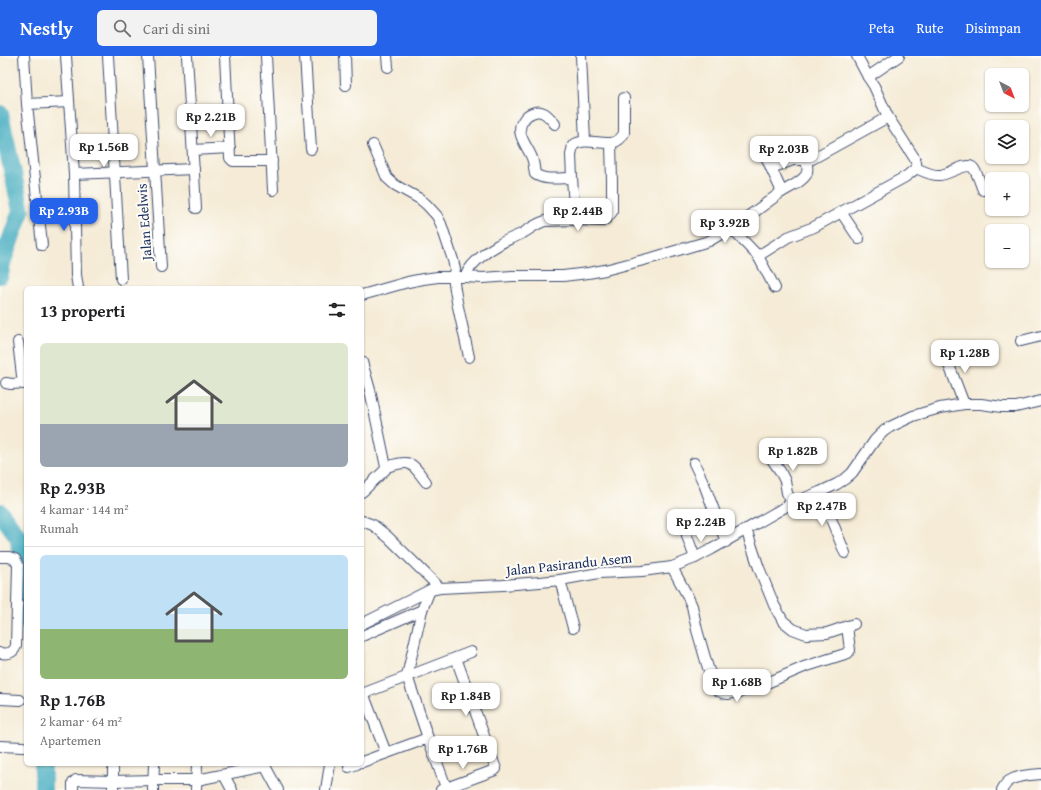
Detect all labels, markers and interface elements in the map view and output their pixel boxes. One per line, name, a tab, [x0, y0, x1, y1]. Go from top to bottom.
search box	[97, 10, 377, 46]
text: Nestly	[20, 14, 73, 42]
icon: search	[111, 17, 133, 39]
text: Cari di sini	[143, 18, 210, 39]
text: Peta	[869, 18, 894, 38]
text: Rute	[916, 18, 944, 38]
text: Disimpan	[966, 18, 1021, 38]
north arrow	[985, 68, 1029, 112]
map controls	[985, 68, 1029, 268]
pin: Rp 2.21B	[170, 104, 252, 138]
text: Rp 2.21B	[186, 107, 236, 126]
button: layers	[985, 120, 1029, 164]
pin: Rp 1.56B	[63, 134, 145, 168]
pin: Rp 2.03B	[743, 136, 825, 170]
text: Rp 1.56B	[79, 137, 129, 156]
text: Rp 2.03B	[759, 139, 809, 158]
button: +	[985, 172, 1029, 216]
street label: Jalan Edelwis	[131, 183, 157, 263]
pin: Rp 2.93B	[23, 198, 105, 232]
pin: Rp 2.44B	[537, 198, 619, 232]
text: Rp 2.93B	[39, 201, 89, 220]
text: Rp 2.44B	[553, 201, 603, 220]
pin: Rp 3.92B	[684, 210, 766, 244]
text: Rp 3.92B	[700, 213, 750, 232]
button: −	[985, 224, 1029, 268]
text: 13 properti	[40, 298, 125, 323]
icon: filters	[326, 299, 348, 321]
pin: Rp 1.28B	[924, 340, 1006, 374]
text: Rp 1.28B	[940, 343, 990, 362]
icon: home	[158, 369, 230, 441]
pin: Rp 1.82B	[752, 438, 834, 472]
text: Rp 1.82B	[768, 441, 818, 460]
text: Rp 2.93B	[40, 475, 106, 500]
pin: Rp 2.47B	[781, 493, 863, 527]
text: Rp 2.47B	[797, 496, 847, 515]
text: 4 kamar · 144 m²	[40, 500, 129, 519]
pin: Rp 2.24B	[660, 509, 742, 543]
text: Rp 2.24B	[676, 512, 726, 531]
text: Rumah	[40, 519, 79, 538]
street label: Jalan Pasirandu Asem	[503, 547, 633, 581]
icon: home	[158, 581, 230, 653]
pin: Rp 1.68B	[696, 669, 778, 703]
text: Rp 1.68B	[712, 672, 762, 691]
pin: Rp 1.84B	[425, 683, 507, 717]
text: Rp 1.84B	[441, 686, 491, 705]
text: Rp 1.76B	[40, 687, 106, 712]
text: 2 kamar · 64 m²	[40, 712, 122, 731]
text: Apartemen	[40, 731, 101, 750]
pin: Rp 1.76B	[422, 736, 504, 770]
text: Rp 1.76B	[438, 739, 488, 758]

